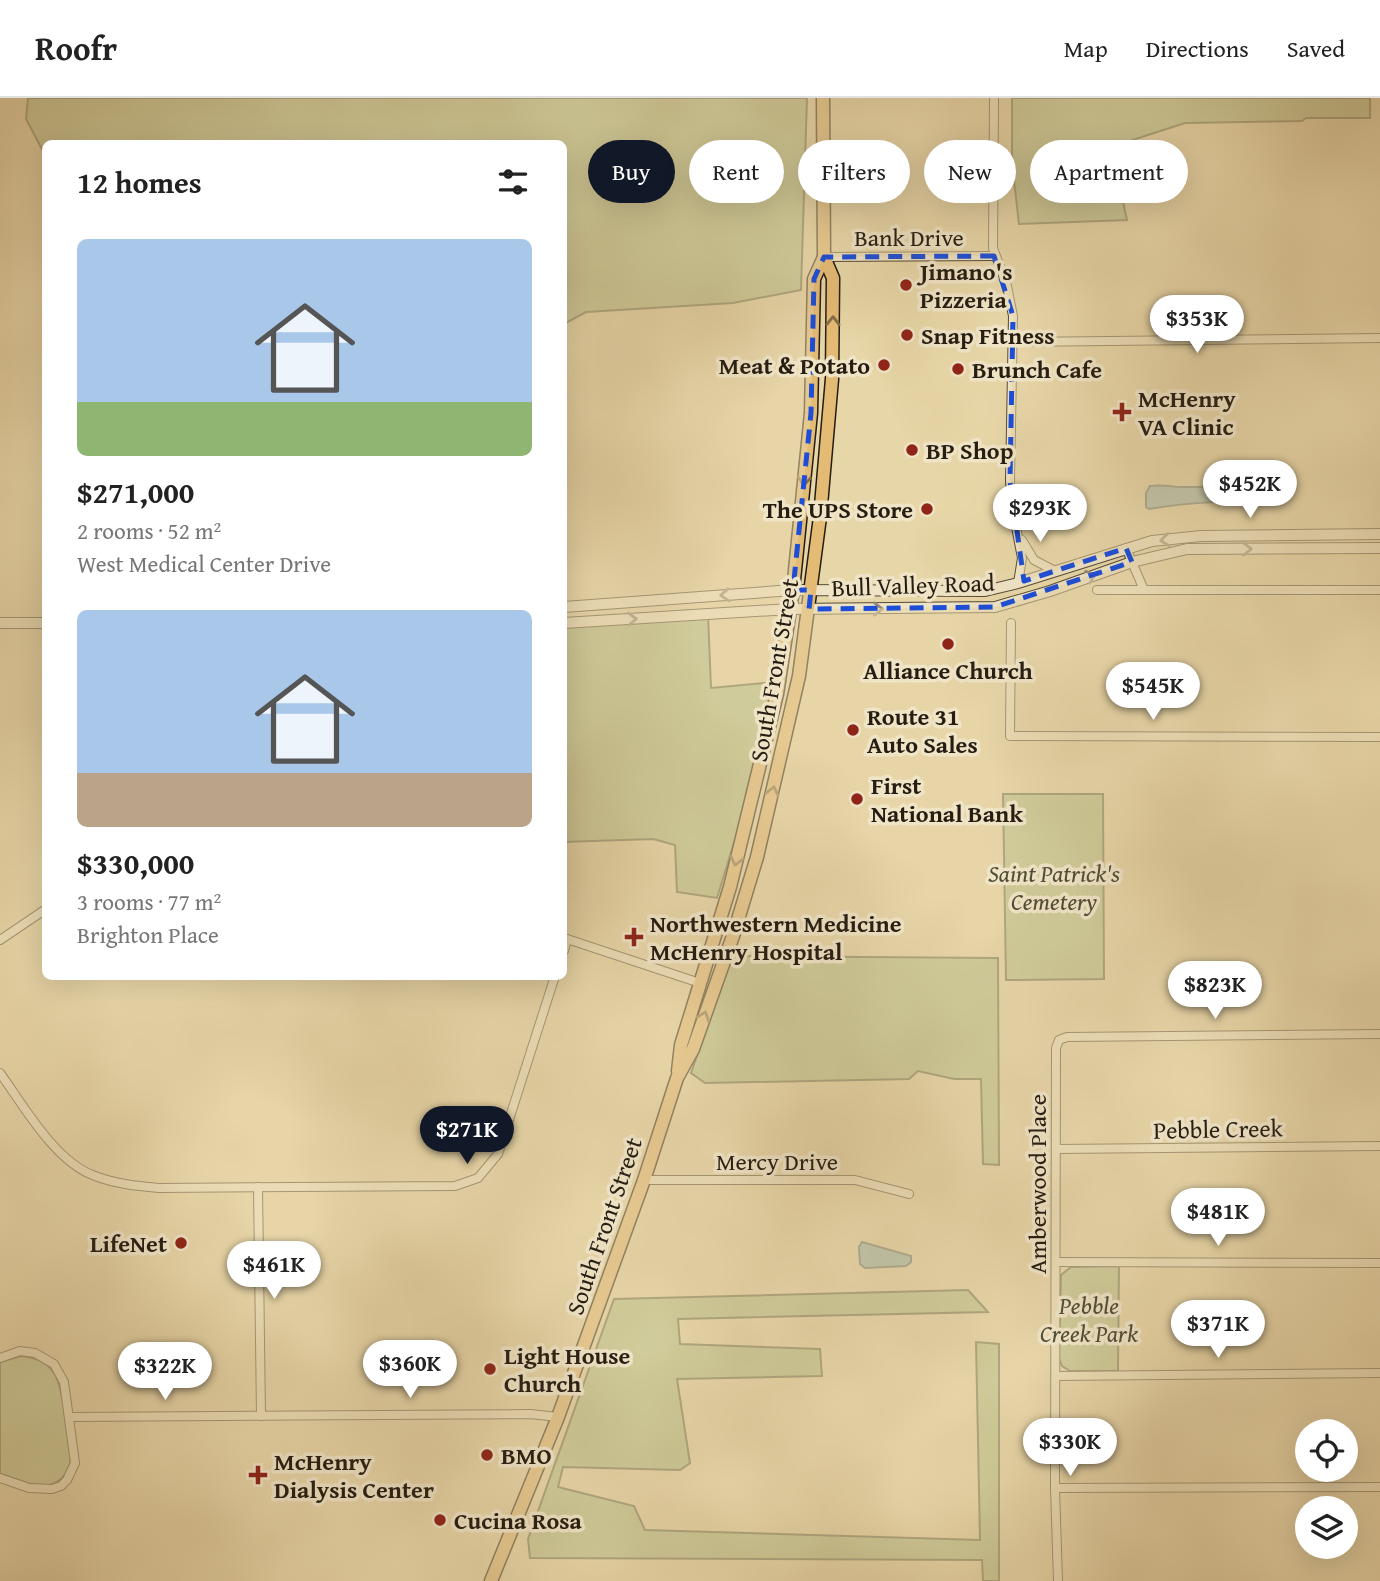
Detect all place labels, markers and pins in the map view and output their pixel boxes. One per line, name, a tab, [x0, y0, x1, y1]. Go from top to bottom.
place label: Jimano's Pizzeria	[916, 254, 1013, 317]
marker: Jimano's Pizzeria	[898, 277, 914, 293]
pin: $353K	[1148, 296, 1246, 355]
place label: Snap Fitness	[921, 318, 1055, 353]
marker: Snap Fitness	[899, 327, 915, 343]
place label: Meat & Potato	[719, 348, 870, 383]
place label: Brunch Cafe	[972, 352, 1102, 387]
marker: Meat & Potato	[876, 357, 892, 373]
marker: Brunch Cafe	[950, 361, 966, 377]
place label: McHenry VA Clinic	[1138, 381, 1236, 444]
marker: McHenry VA Clinic	[1112, 402, 1132, 422]
place label: BP Shop	[926, 433, 1013, 468]
marker: BP Shop	[904, 442, 920, 458]
pin: $452K	[1201, 460, 1299, 520]
pin: $293K	[991, 484, 1089, 544]
place label: The UPS Store	[763, 492, 913, 527]
marker: The UPS Store	[919, 501, 935, 517]
marker: Alliance Church	[940, 636, 956, 652]
place label: Alliance Church	[863, 653, 1033, 688]
pin: $545K	[1104, 662, 1202, 722]
place label: Route 31 Auto Sales	[867, 699, 978, 762]
marker: Route 31 Auto Sales	[845, 722, 861, 738]
place label: First National Bank	[871, 768, 1023, 831]
marker: First National Bank	[849, 791, 865, 807]
place label: Northwestern Medicine McHenry Hospital	[650, 906, 902, 969]
marker: Northwestern Medicine McHenry Hospital	[624, 927, 644, 947]
pin: $823K	[1166, 962, 1264, 1021]
pin: $271K	[418, 1107, 516, 1166]
pin: $481K	[1169, 1188, 1267, 1248]
place label: LifeNet	[90, 1226, 167, 1261]
marker: LifeNet	[173, 1235, 189, 1251]
pin: $461K	[225, 1242, 323, 1301]
pin: $371K	[1169, 1300, 1267, 1360]
place label: Light House Church	[504, 1338, 631, 1401]
pin: $360K	[361, 1340, 459, 1400]
pin: $322K	[116, 1342, 214, 1402]
marker: Light House Church	[482, 1361, 498, 1377]
pin: $330K	[1021, 1418, 1119, 1478]
place label: BMO	[501, 1438, 552, 1473]
place label: McHenry Dialysis Center	[274, 1444, 434, 1507]
marker: BMO	[479, 1447, 495, 1463]
marker: McHenry Dialysis Center	[248, 1465, 268, 1485]
place label: Cucina Rosa	[454, 1503, 583, 1538]
marker: Cucina Rosa	[432, 1512, 448, 1528]

